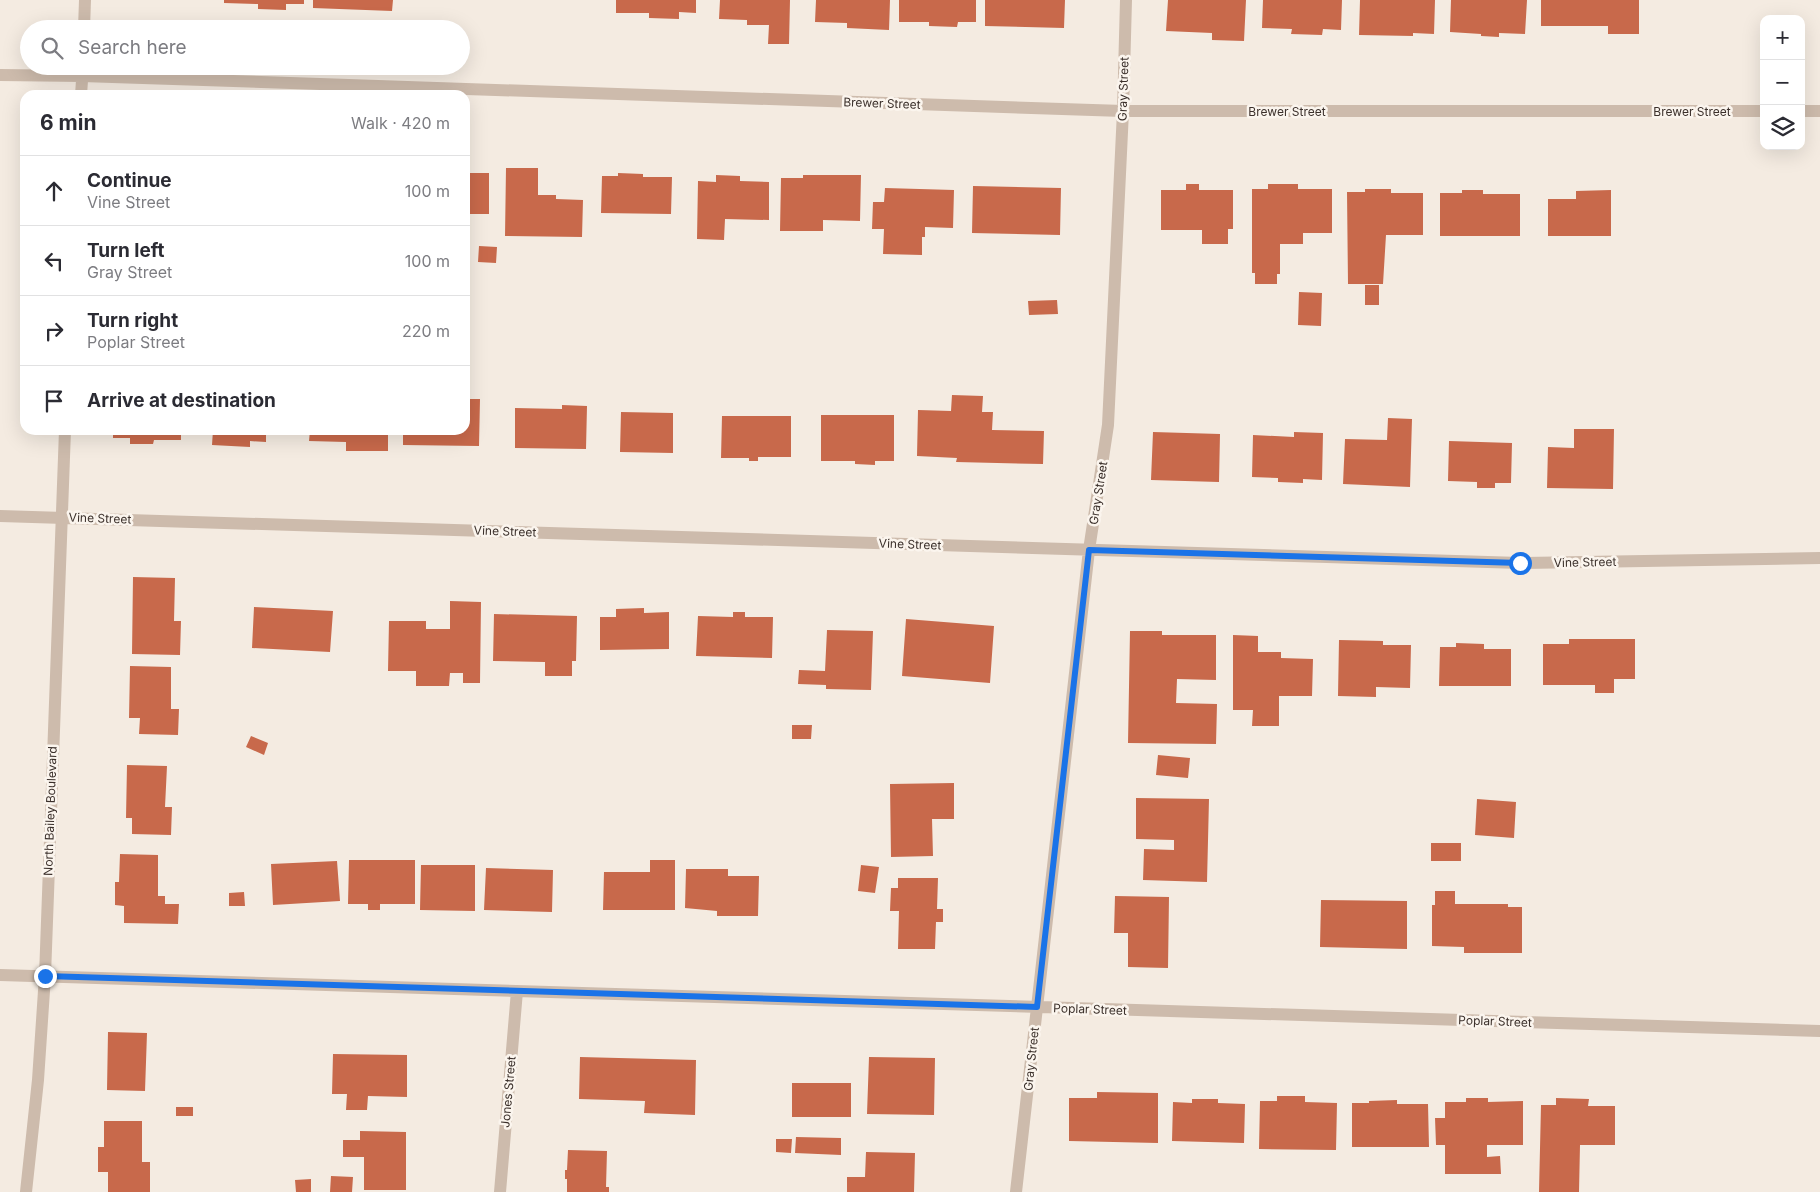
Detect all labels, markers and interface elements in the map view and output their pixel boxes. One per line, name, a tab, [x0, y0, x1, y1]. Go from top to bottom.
map controls	[1760, 15, 1805, 150]
button: +	[1760, 15, 1805, 60]
search box	[20, 20, 470, 75]
icon: search	[38, 34, 66, 62]
text: Search here	[78, 36, 187, 59]
street label: Gray Street	[1114, 57, 1132, 121]
button: −	[1760, 60, 1805, 105]
street label: Brewer Street	[843, 94, 921, 112]
street label: Brewer Street	[1248, 104, 1326, 119]
street label: Brewer Street	[1653, 104, 1731, 119]
button: layers	[1760, 105, 1805, 150]
text: 6 min	[40, 110, 97, 135]
text: Walk · 420 m	[351, 113, 450, 133]
text: Continue	[87, 169, 172, 192]
icon: ahead	[40, 177, 68, 205]
text: 100 m	[405, 181, 450, 201]
text: Vine Street	[87, 192, 170, 212]
text: Turn left	[87, 239, 165, 262]
icon: left	[40, 247, 68, 275]
text: 100 m	[405, 251, 450, 271]
text: Gray Street	[87, 262, 172, 282]
text: Turn right	[87, 309, 178, 332]
icon: right	[40, 317, 68, 345]
text: 220 m	[402, 321, 450, 341]
text: Poplar Street	[87, 332, 185, 352]
icon: arrive	[40, 387, 68, 415]
text: Arrive at destination	[87, 389, 276, 412]
street label: Gray Street	[1086, 460, 1110, 526]
street label: Vine Street	[68, 509, 132, 527]
street label: Vine Street	[473, 522, 537, 540]
street label: Vine Street	[878, 535, 942, 553]
route start	[1509, 552, 1532, 575]
street label: Vine Street	[1554, 554, 1616, 570]
street label: North Bailey Boulevard	[40, 746, 60, 876]
route end	[34, 965, 57, 988]
street label: Poplar Street	[1053, 1000, 1127, 1018]
street label: Poplar Street	[1458, 1012, 1532, 1030]
street label: Gray Street	[1020, 1026, 1042, 1092]
street label: Jones Street	[497, 1056, 519, 1128]

